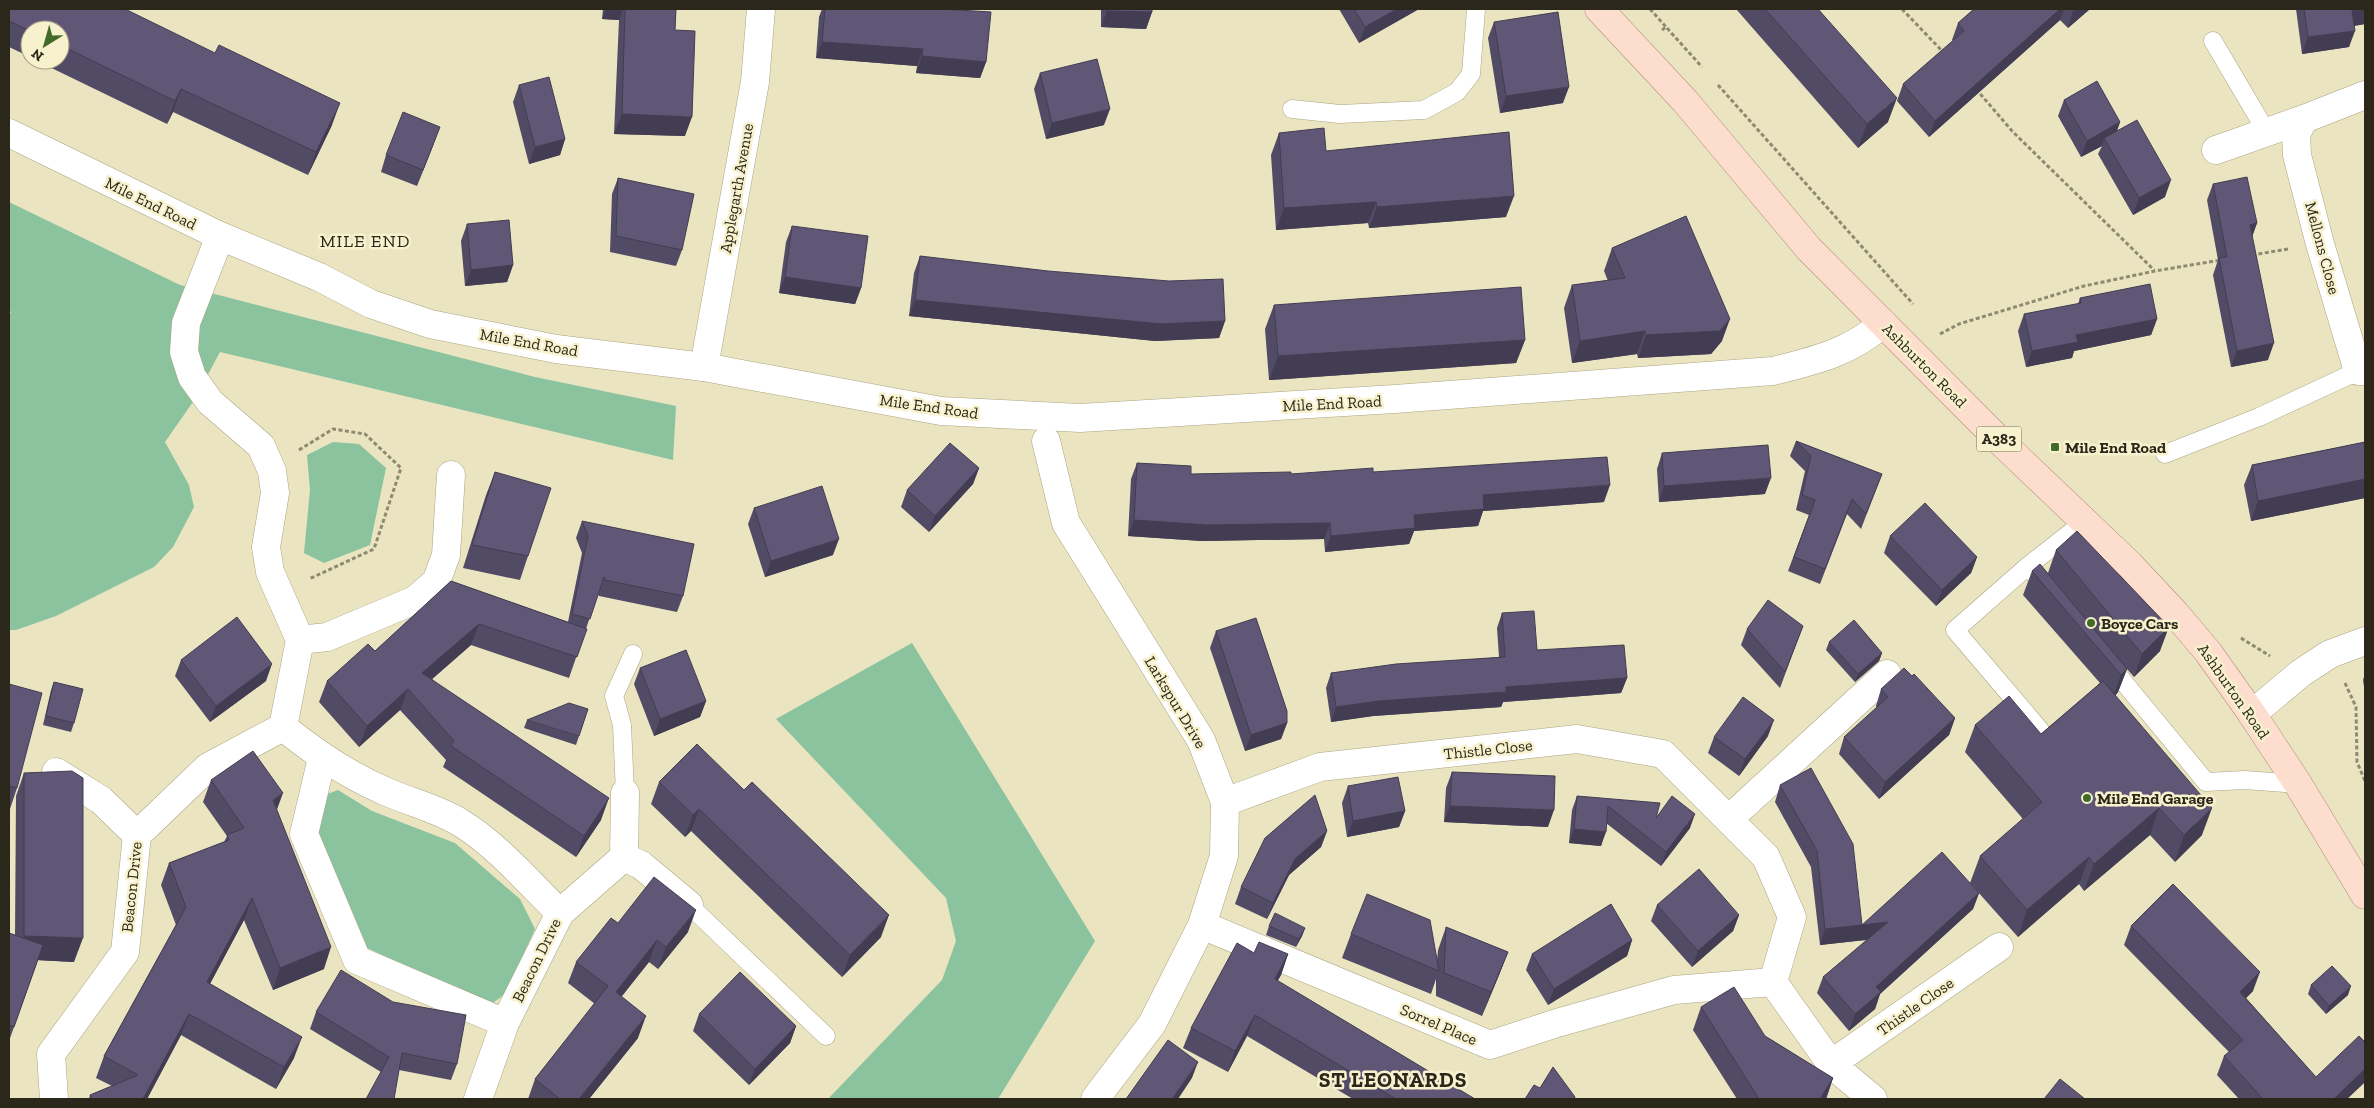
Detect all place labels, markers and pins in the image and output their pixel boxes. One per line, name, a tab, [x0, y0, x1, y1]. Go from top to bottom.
place label: Mile End Road	[2065, 438, 2166, 457]
marker: Mile End Road	[2049, 441, 2061, 453]
place label: Boyce Cars	[2101, 614, 2178, 633]
marker: Boyce Cars	[2085, 617, 2097, 629]
place label: Mile End Garage	[2097, 789, 2214, 808]
marker: Mile End Garage	[2081, 792, 2093, 804]

